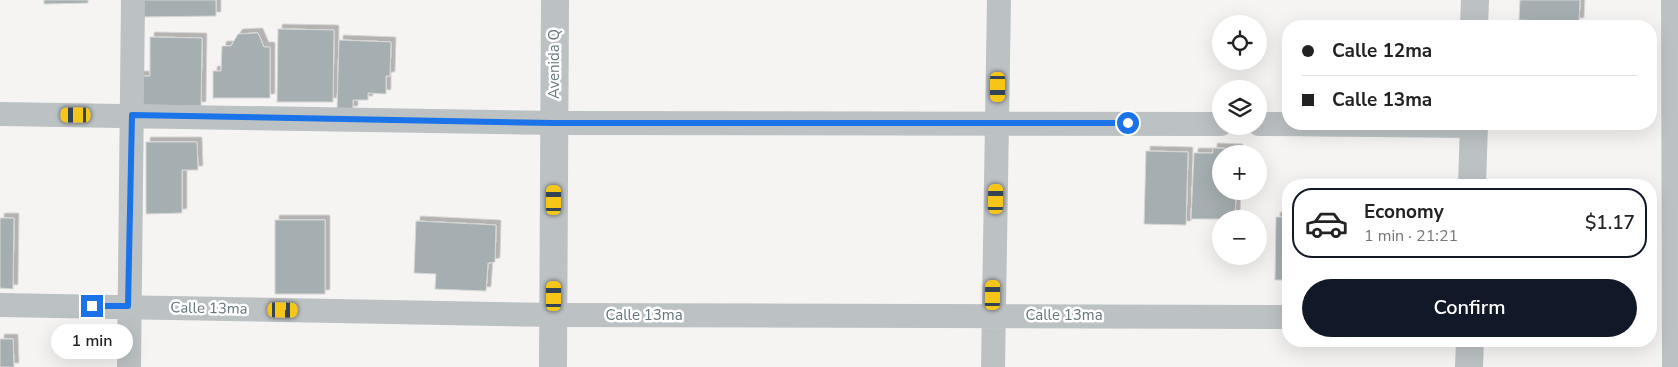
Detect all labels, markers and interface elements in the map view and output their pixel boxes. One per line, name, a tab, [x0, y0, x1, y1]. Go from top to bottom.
map controls	[1212, 15, 1267, 265]
button: locate	[1212, 15, 1267, 70]
street label: Avenida Q	[544, 29, 564, 99]
text: Calle 12ma	[1332, 38, 1432, 64]
car	[990, 72, 1005, 102]
button: layers	[1212, 80, 1267, 135]
text: Calle 13ma	[1332, 87, 1432, 113]
car	[61, 108, 91, 123]
route start	[1117, 112, 1139, 134]
button: +	[1212, 145, 1267, 200]
car	[988, 184, 1003, 214]
car	[546, 185, 561, 215]
text: Economy	[1364, 199, 1444, 225]
icon: car	[1304, 201, 1349, 246]
button: −	[1212, 210, 1267, 265]
text: $1.17	[1585, 210, 1635, 236]
text: 1 min · 21:21	[1364, 225, 1458, 247]
button: Confirm	[1302, 279, 1637, 337]
car	[985, 280, 1000, 310]
car	[546, 281, 561, 311]
route end	[81, 295, 103, 317]
street label: Calle 13ma	[170, 297, 248, 319]
car	[267, 302, 298, 318]
street label: Calle 13ma	[605, 305, 683, 325]
street label: Calle 13ma	[1025, 305, 1103, 325]
callout: 1 min	[51, 324, 133, 358]
text: 1 min	[72, 330, 112, 352]

